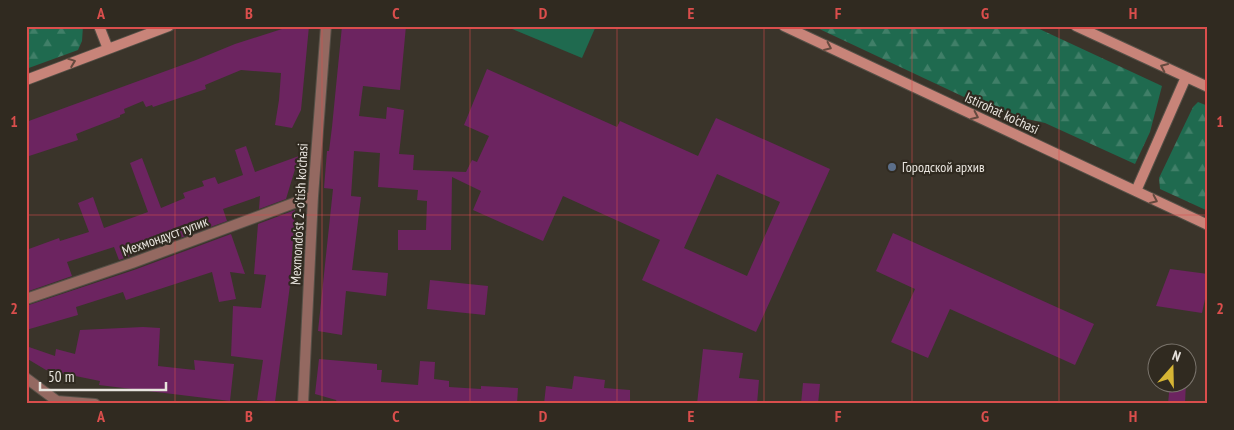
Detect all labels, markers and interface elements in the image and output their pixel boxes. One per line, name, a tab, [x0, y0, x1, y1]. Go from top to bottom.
text: A	[96, 3, 106, 23]
text: B	[245, 3, 253, 23]
text: C	[392, 3, 400, 23]
text: D	[539, 3, 548, 23]
text: E	[688, 3, 695, 23]
text: F	[835, 3, 842, 23]
text: G	[981, 3, 989, 23]
text: H	[1129, 3, 1137, 23]
one-way arrow	[823, 41, 832, 51]
one-way arrow	[67, 58, 76, 69]
one-way arrow	[1160, 63, 1169, 73]
street label: Istirohat ko'chasi	[962, 88, 1042, 138]
one-way arrow	[970, 110, 979, 120]
text: 1	[10, 111, 18, 131]
text: 1	[1216, 111, 1224, 131]
street label: Mexmondo'st 2-o'tish ko'chasi	[286, 143, 312, 285]
place label: Городской архив	[902, 158, 985, 176]
marker: Городской архив	[886, 161, 898, 173]
one-way arrow	[1149, 193, 1158, 204]
street label: Мехмондуст тупик	[119, 212, 211, 260]
text: 2	[10, 298, 18, 318]
text: 2	[1216, 298, 1224, 318]
north arrow	[1146, 342, 1196, 392]
text: N	[1170, 346, 1183, 366]
scale bar	[40, 360, 166, 392]
text: 50 m	[48, 367, 74, 386]
text: A	[96, 406, 106, 426]
text: B	[245, 406, 253, 426]
text: C	[392, 406, 400, 426]
text: D	[539, 406, 548, 426]
text: E	[688, 406, 695, 426]
text: F	[835, 406, 842, 426]
text: G	[981, 406, 989, 426]
text: H	[1129, 406, 1137, 426]

